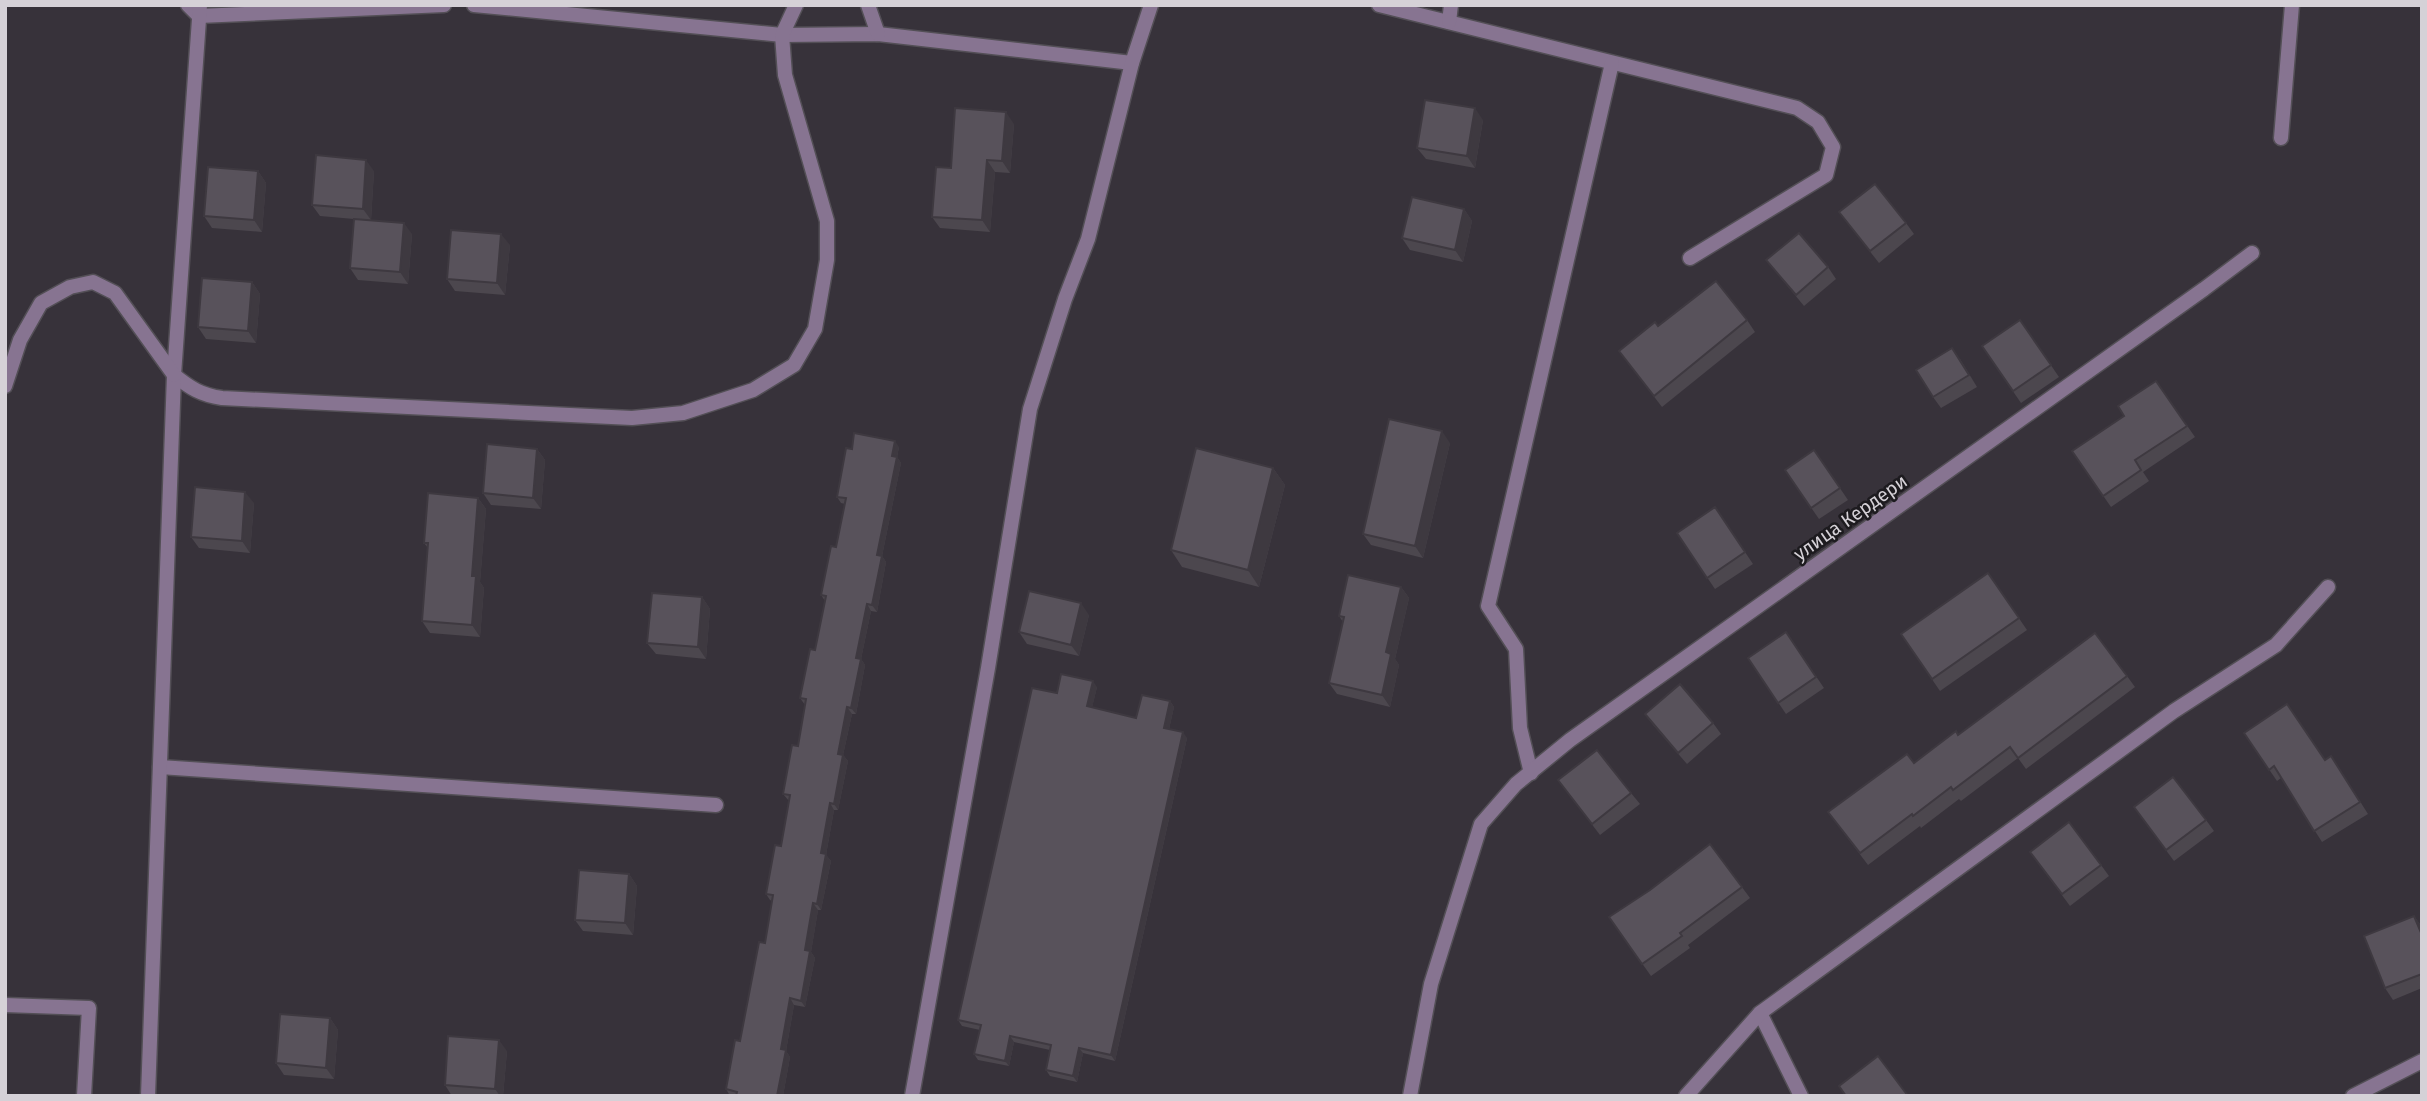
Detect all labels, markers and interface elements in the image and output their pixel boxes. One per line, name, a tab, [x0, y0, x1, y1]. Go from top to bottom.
street label: улица Кердери	[1789, 470, 1912, 565]

